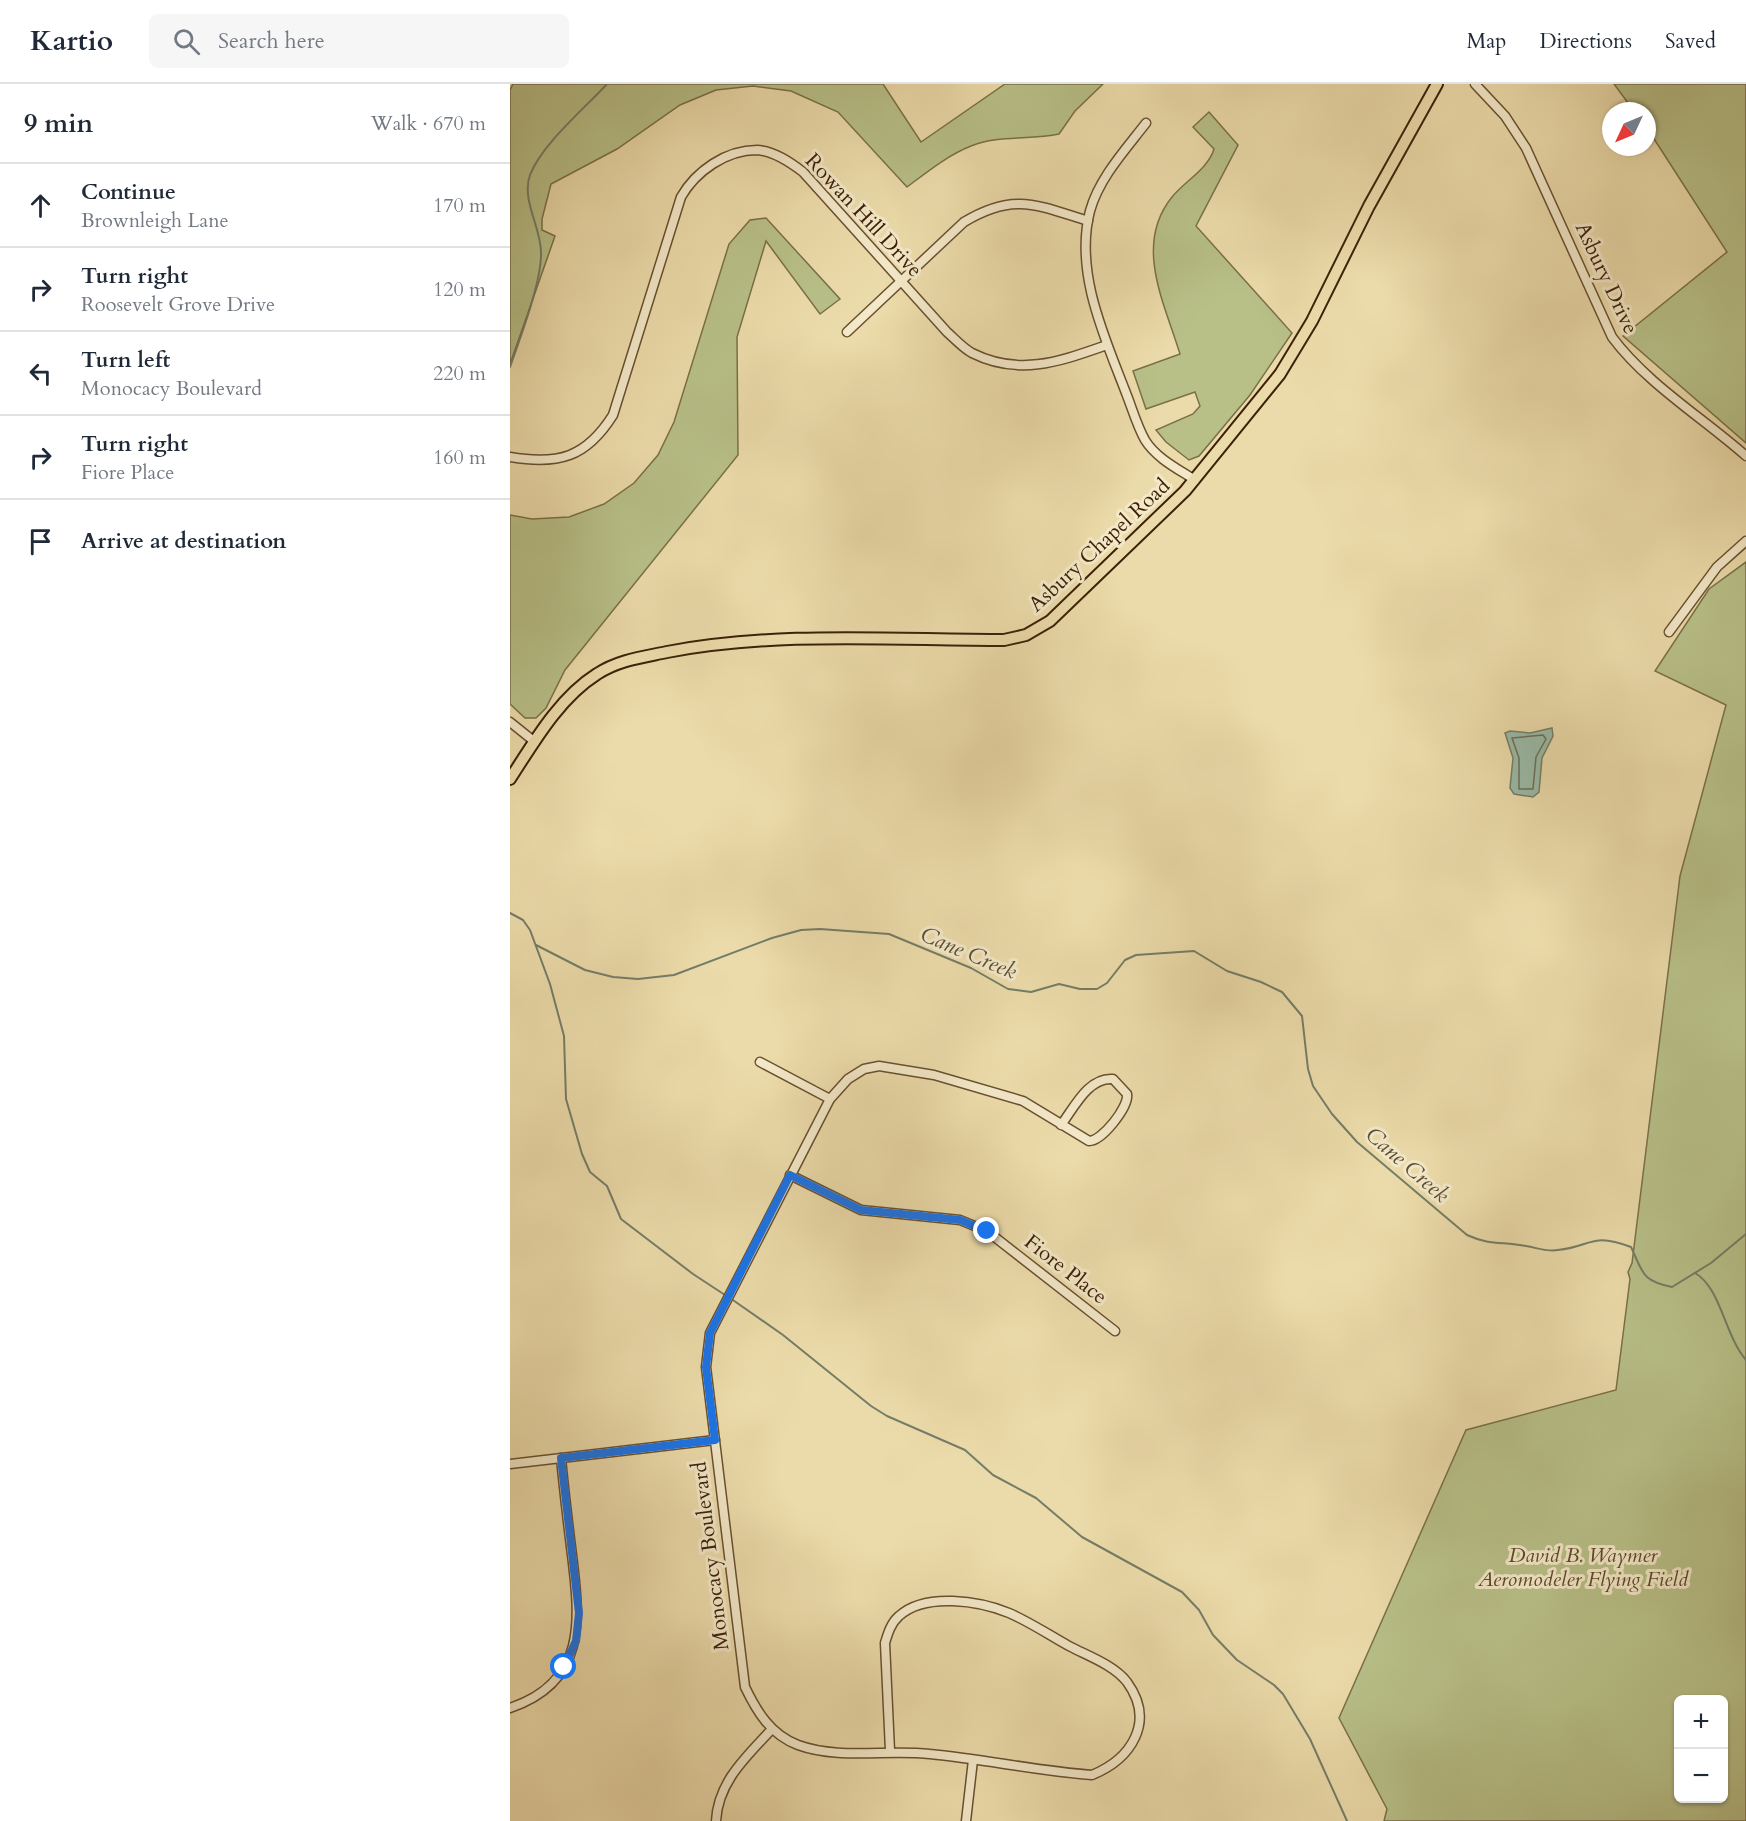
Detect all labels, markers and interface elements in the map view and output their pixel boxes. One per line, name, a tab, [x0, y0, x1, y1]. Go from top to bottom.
search box	[149, 14, 569, 68]
text: Kartio	[30, 22, 113, 60]
icon: search	[170, 25, 203, 58]
text: Search here	[218, 26, 325, 56]
text: Map	[1466, 27, 1506, 56]
text: Directions	[1539, 27, 1632, 56]
text: Saved	[1665, 27, 1716, 56]
north arrow	[1602, 102, 1656, 156]
text: 9 min	[24, 106, 93, 141]
text: Walk · 670 m	[371, 110, 486, 137]
street label: Rowan Hill Drive	[798, 147, 929, 284]
text: Continue	[81, 177, 176, 207]
icon: ahead	[24, 189, 57, 222]
text: 170 m	[433, 192, 486, 219]
text: Brownleigh Lane	[81, 207, 229, 234]
street label: Asbury Drive	[1568, 218, 1645, 339]
text: Turn right	[81, 261, 188, 291]
icon: right	[24, 273, 57, 306]
text: 120 m	[433, 276, 486, 303]
text: Roosevelt Grove Drive	[81, 291, 275, 318]
text: Turn left	[81, 345, 170, 375]
icon: left	[24, 357, 57, 390]
text: 220 m	[433, 360, 486, 387]
text: Monocacy Boulevard	[81, 375, 262, 402]
text: Turn right	[81, 429, 188, 459]
icon: right	[24, 441, 57, 474]
text: 160 m	[433, 444, 486, 471]
text: Fiore Place	[81, 459, 174, 486]
street label: Asbury Chapel Road	[1022, 472, 1176, 619]
icon: arrive	[24, 525, 57, 558]
text: Arrive at destination	[81, 526, 286, 556]
water label: Cane Creek	[916, 919, 1022, 987]
water label: Cane Creek	[1359, 1120, 1456, 1210]
route end	[973, 1217, 999, 1243]
street label: Fiore Place	[1018, 1228, 1113, 1311]
street label: Monocacy Boulevard	[685, 1460, 736, 1652]
park label: David B. Waymer Aeromodeler Flying Field	[1477, 1541, 1689, 1594]
route start	[550, 1653, 576, 1679]
map controls	[1674, 1695, 1728, 1803]
button: +	[1674, 1695, 1728, 1749]
button: −	[1674, 1749, 1728, 1803]

